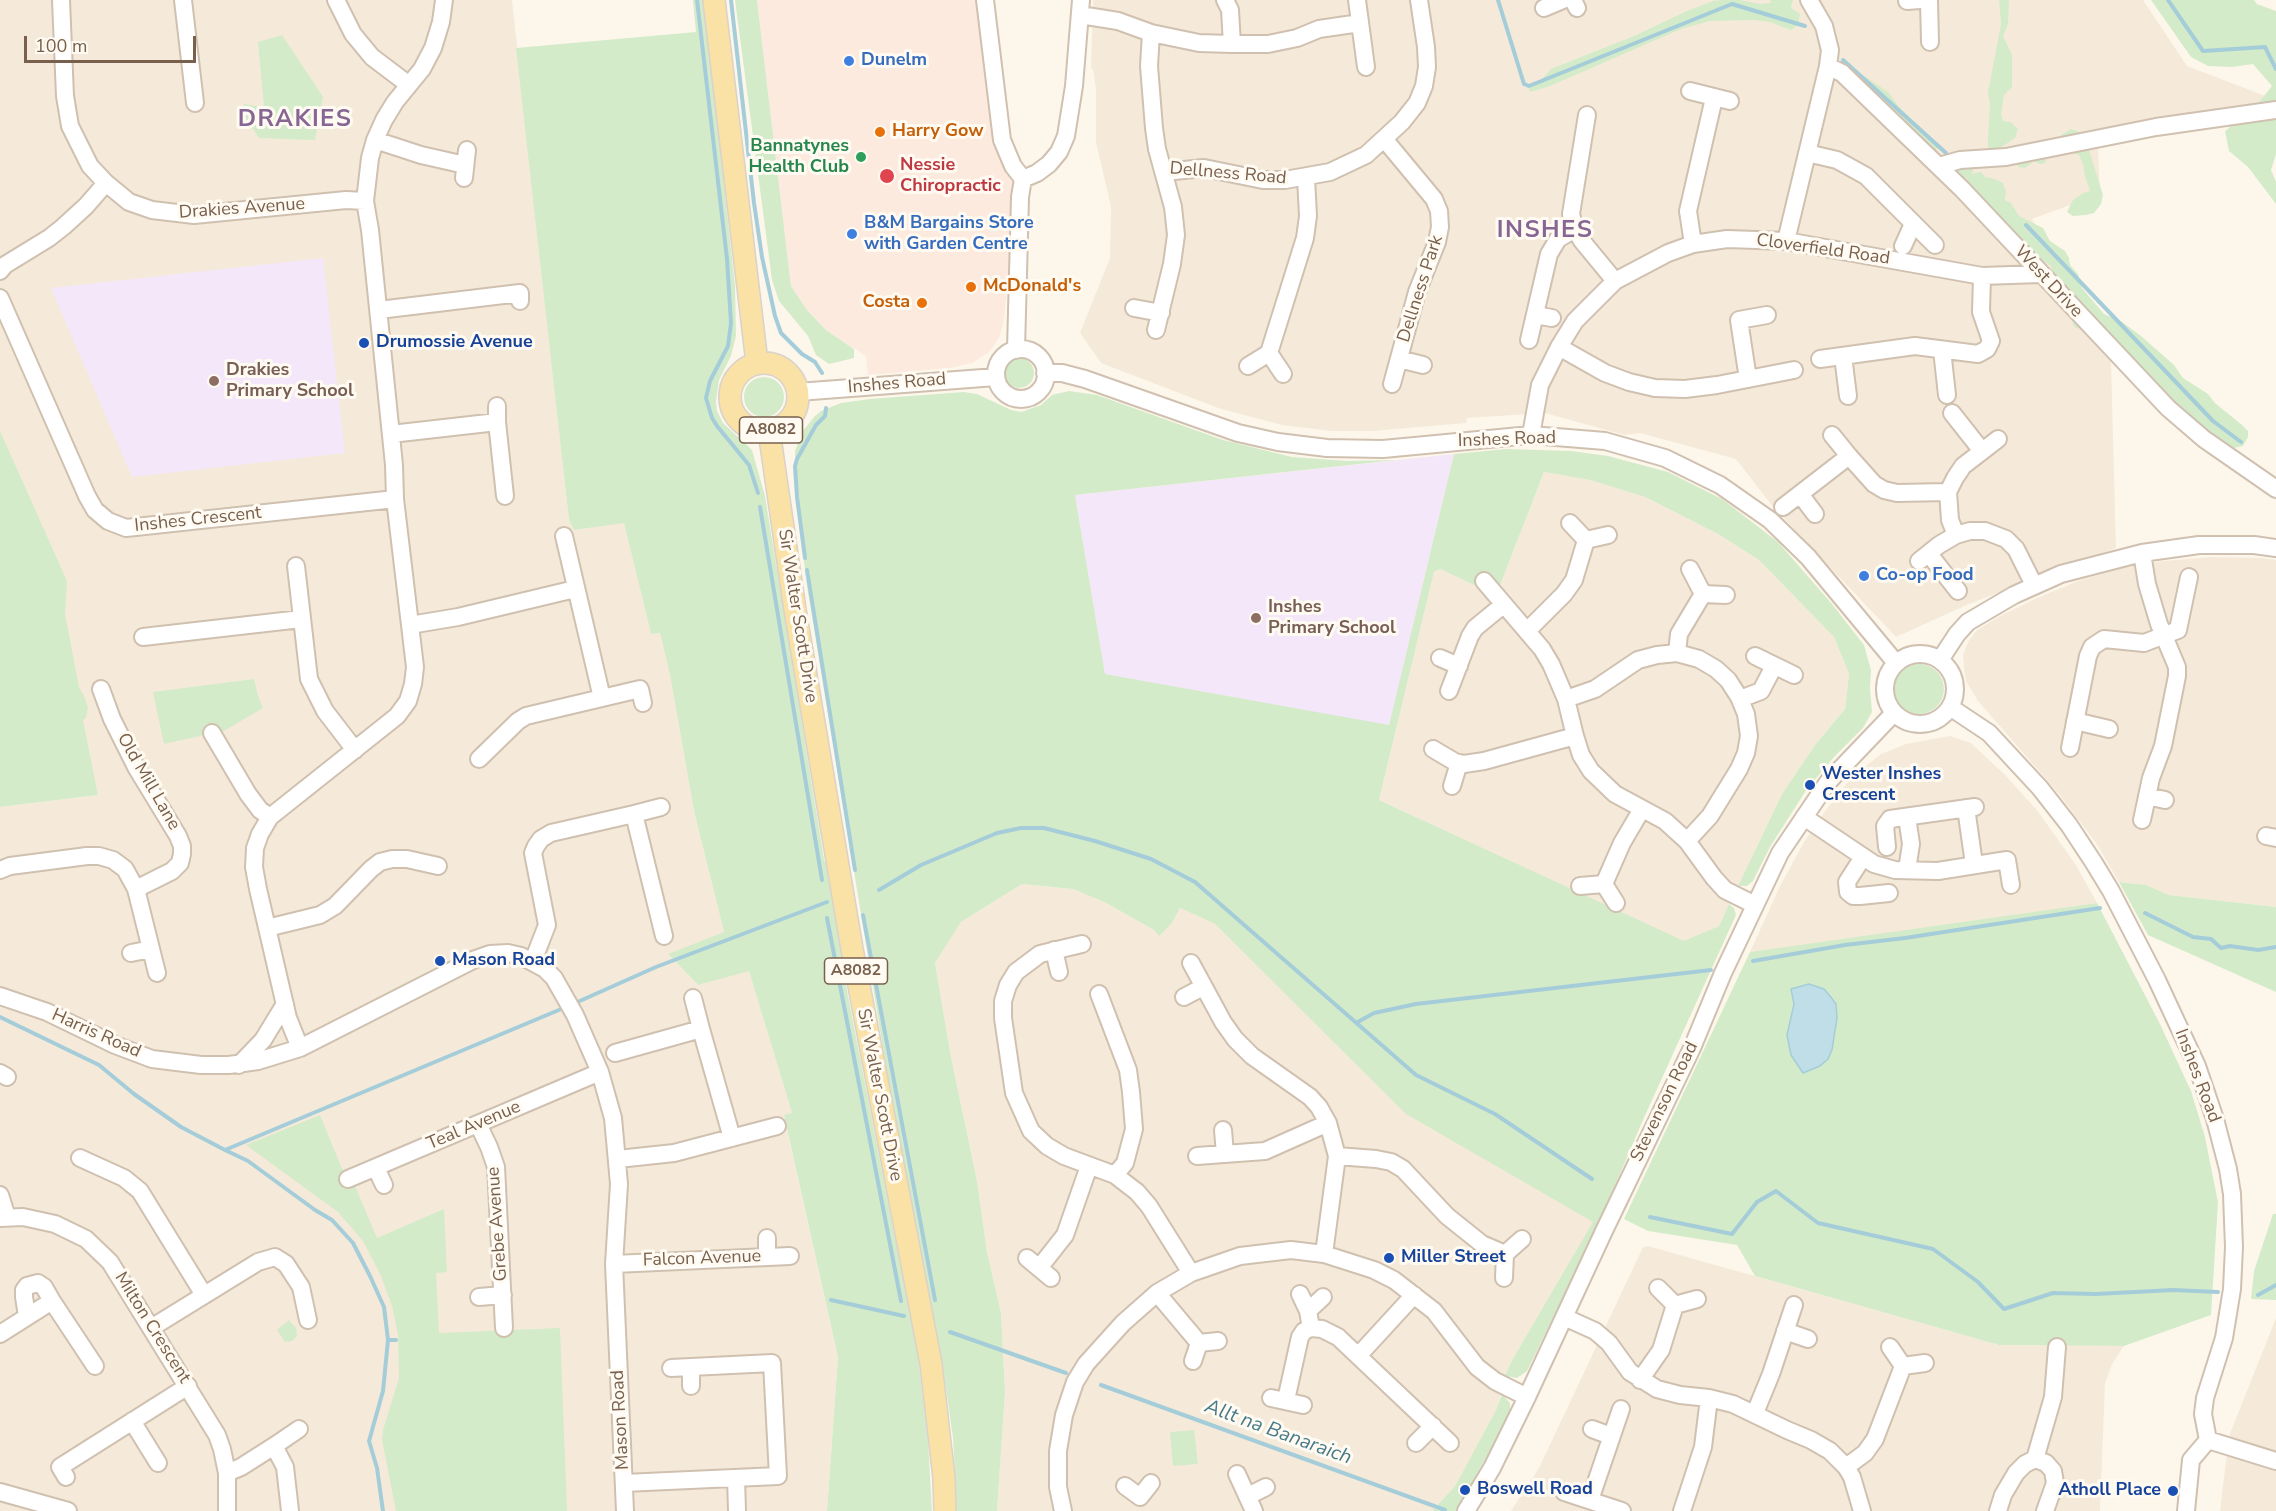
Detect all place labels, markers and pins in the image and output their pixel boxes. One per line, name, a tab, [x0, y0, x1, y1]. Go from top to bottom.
place label: Dunelm	[861, 50, 927, 72]
marker: Dunelm	[842, 54, 856, 68]
place label: Harry Gow	[892, 121, 984, 143]
marker: Harry Gow	[873, 125, 887, 139]
place label: Bannatynes Health Club	[748, 136, 849, 178]
marker: Bannatynes Health Club	[854, 150, 868, 164]
place label: Nessie Chiropractic	[900, 155, 1001, 198]
marker: Nessie Chiropractic	[878, 167, 896, 185]
place label: B&M Bargains Store with Garden Centre	[864, 213, 1034, 256]
marker: B&M Bargains Store with Garden Centre	[845, 227, 859, 241]
place label: McDonald's	[983, 276, 1081, 298]
marker: McDonald's	[964, 280, 978, 294]
place label: Costa	[863, 292, 910, 314]
marker: Costa	[915, 296, 929, 310]
place label: Drumossie Avenue	[376, 332, 533, 354]
marker: Drumossie Avenue	[357, 336, 371, 350]
place label: Drakies Primary School	[226, 360, 354, 403]
marker: Drakies Primary School	[207, 374, 221, 388]
place label: Co-op Food	[1876, 565, 1974, 587]
marker: Co-op Food	[1857, 569, 1871, 583]
place label: Inshes Primary School	[1268, 597, 1396, 640]
marker: Inshes Primary School	[1249, 611, 1263, 625]
place label: Wester Inshes Crescent	[1822, 764, 1941, 806]
marker: Wester Inshes Crescent	[1803, 778, 1817, 792]
place label: Mason Road	[452, 950, 555, 972]
marker: Mason Road	[433, 954, 447, 968]
place label: Miller Street	[1401, 1247, 1506, 1269]
marker: Miller Street	[1382, 1251, 1396, 1265]
place label: Boswell Road	[1477, 1479, 1593, 1501]
place label: Atholl Place	[2058, 1480, 2161, 1502]
marker: Boswell Road	[1458, 1483, 1472, 1497]
marker: Atholl Place	[2166, 1484, 2180, 1498]

